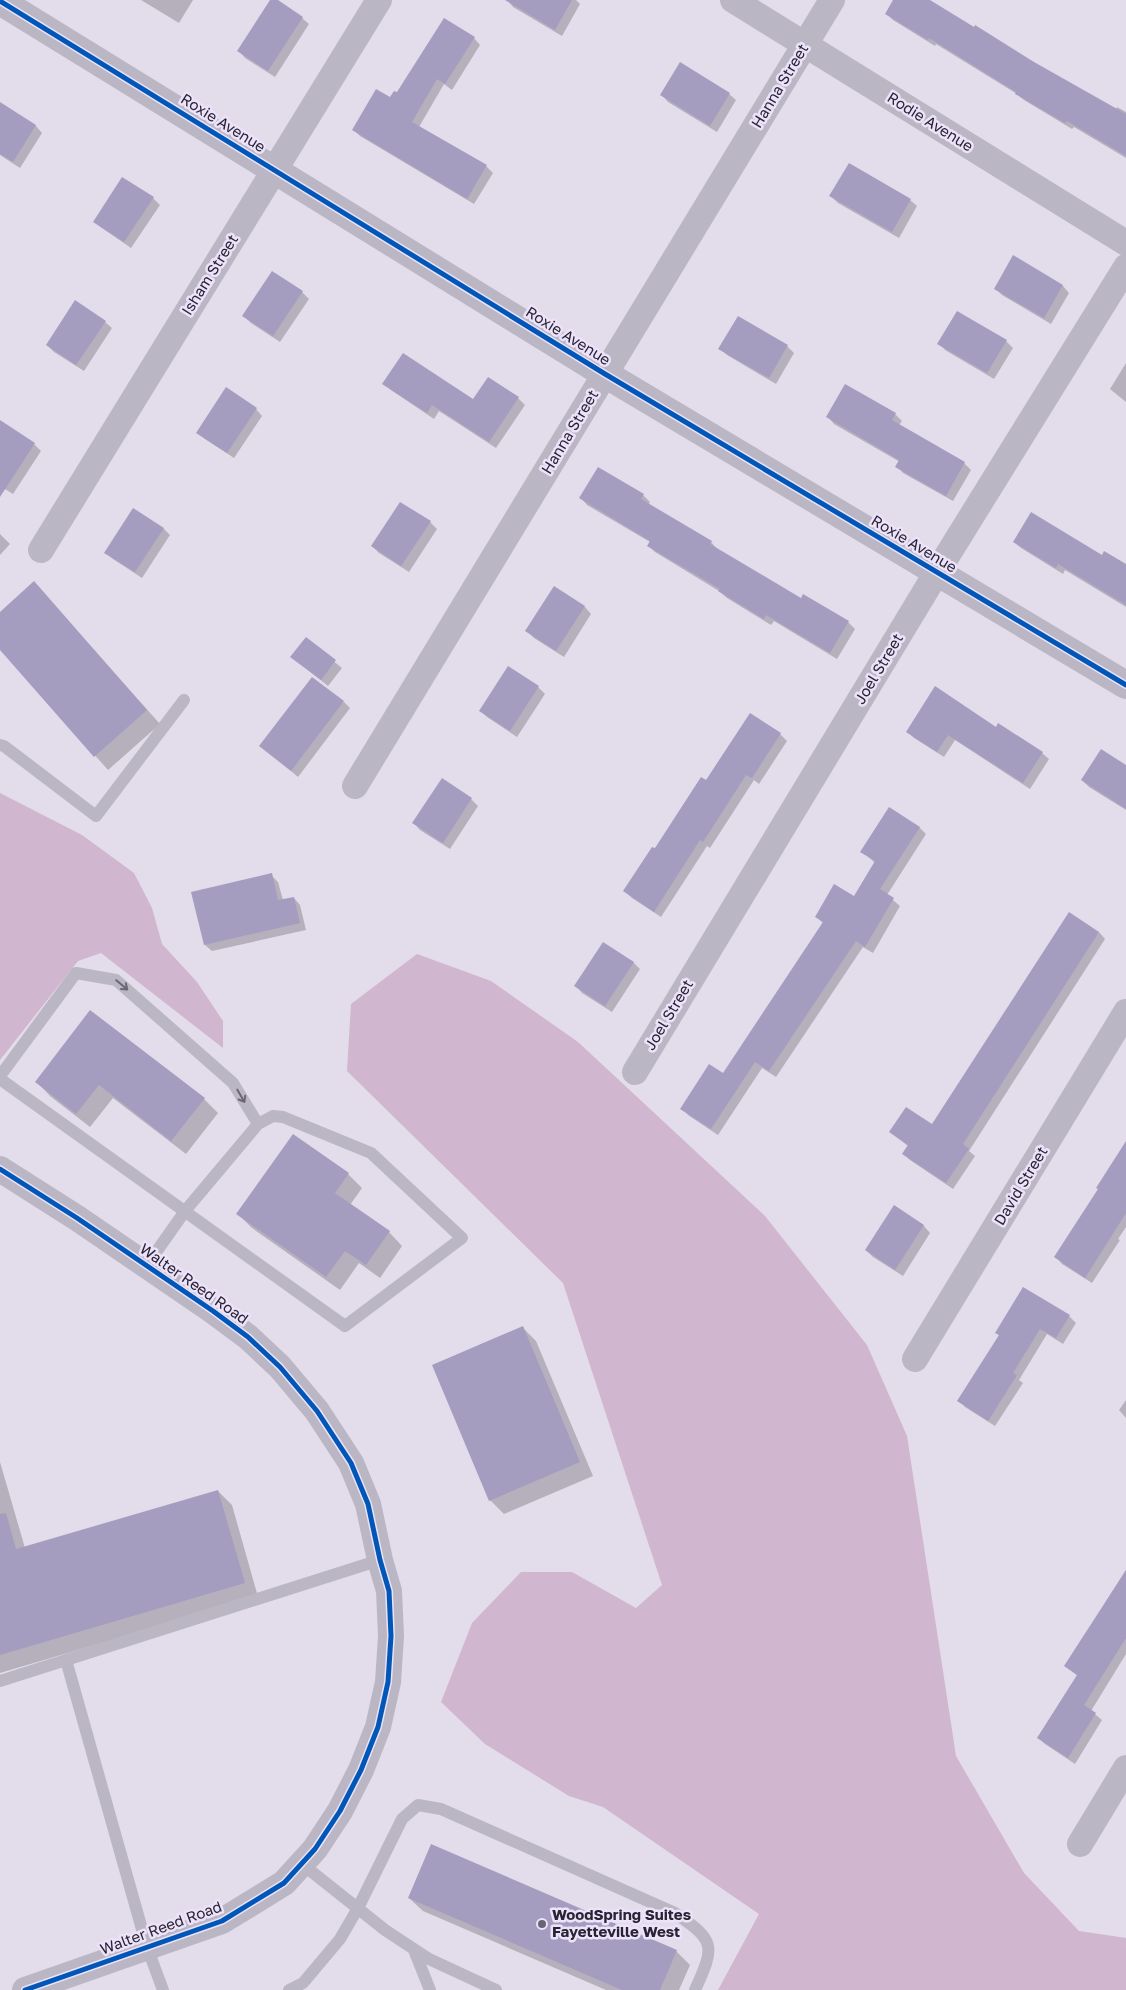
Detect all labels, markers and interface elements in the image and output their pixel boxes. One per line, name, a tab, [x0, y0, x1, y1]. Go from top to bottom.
street label: Hanna Street	[747, 40, 811, 131]
street label: Rodie Avenue	[884, 88, 977, 155]
street label: Roxie Avenue	[178, 89, 269, 155]
street label: Isham Street	[177, 231, 241, 318]
street label: Roxie Avenue	[523, 302, 614, 368]
street label: Hanna Street	[537, 386, 601, 477]
street label: Roxie Avenue	[869, 511, 961, 576]
street label: Joel Street	[850, 630, 906, 707]
street label: Joel Street	[640, 976, 696, 1053]
one-way arrow	[116, 980, 129, 991]
one-way arrow	[236, 1088, 246, 1102]
street label: David Street	[990, 1143, 1051, 1228]
street label: Walter Reed Road	[137, 1239, 252, 1327]
street label: Walter Reed Road	[97, 1897, 224, 1957]
place label: WoodSpring Suites Fayetteville West	[552, 1905, 691, 1940]
marker: WoodSpring Suites Fayetteville West	[536, 1918, 548, 1930]

